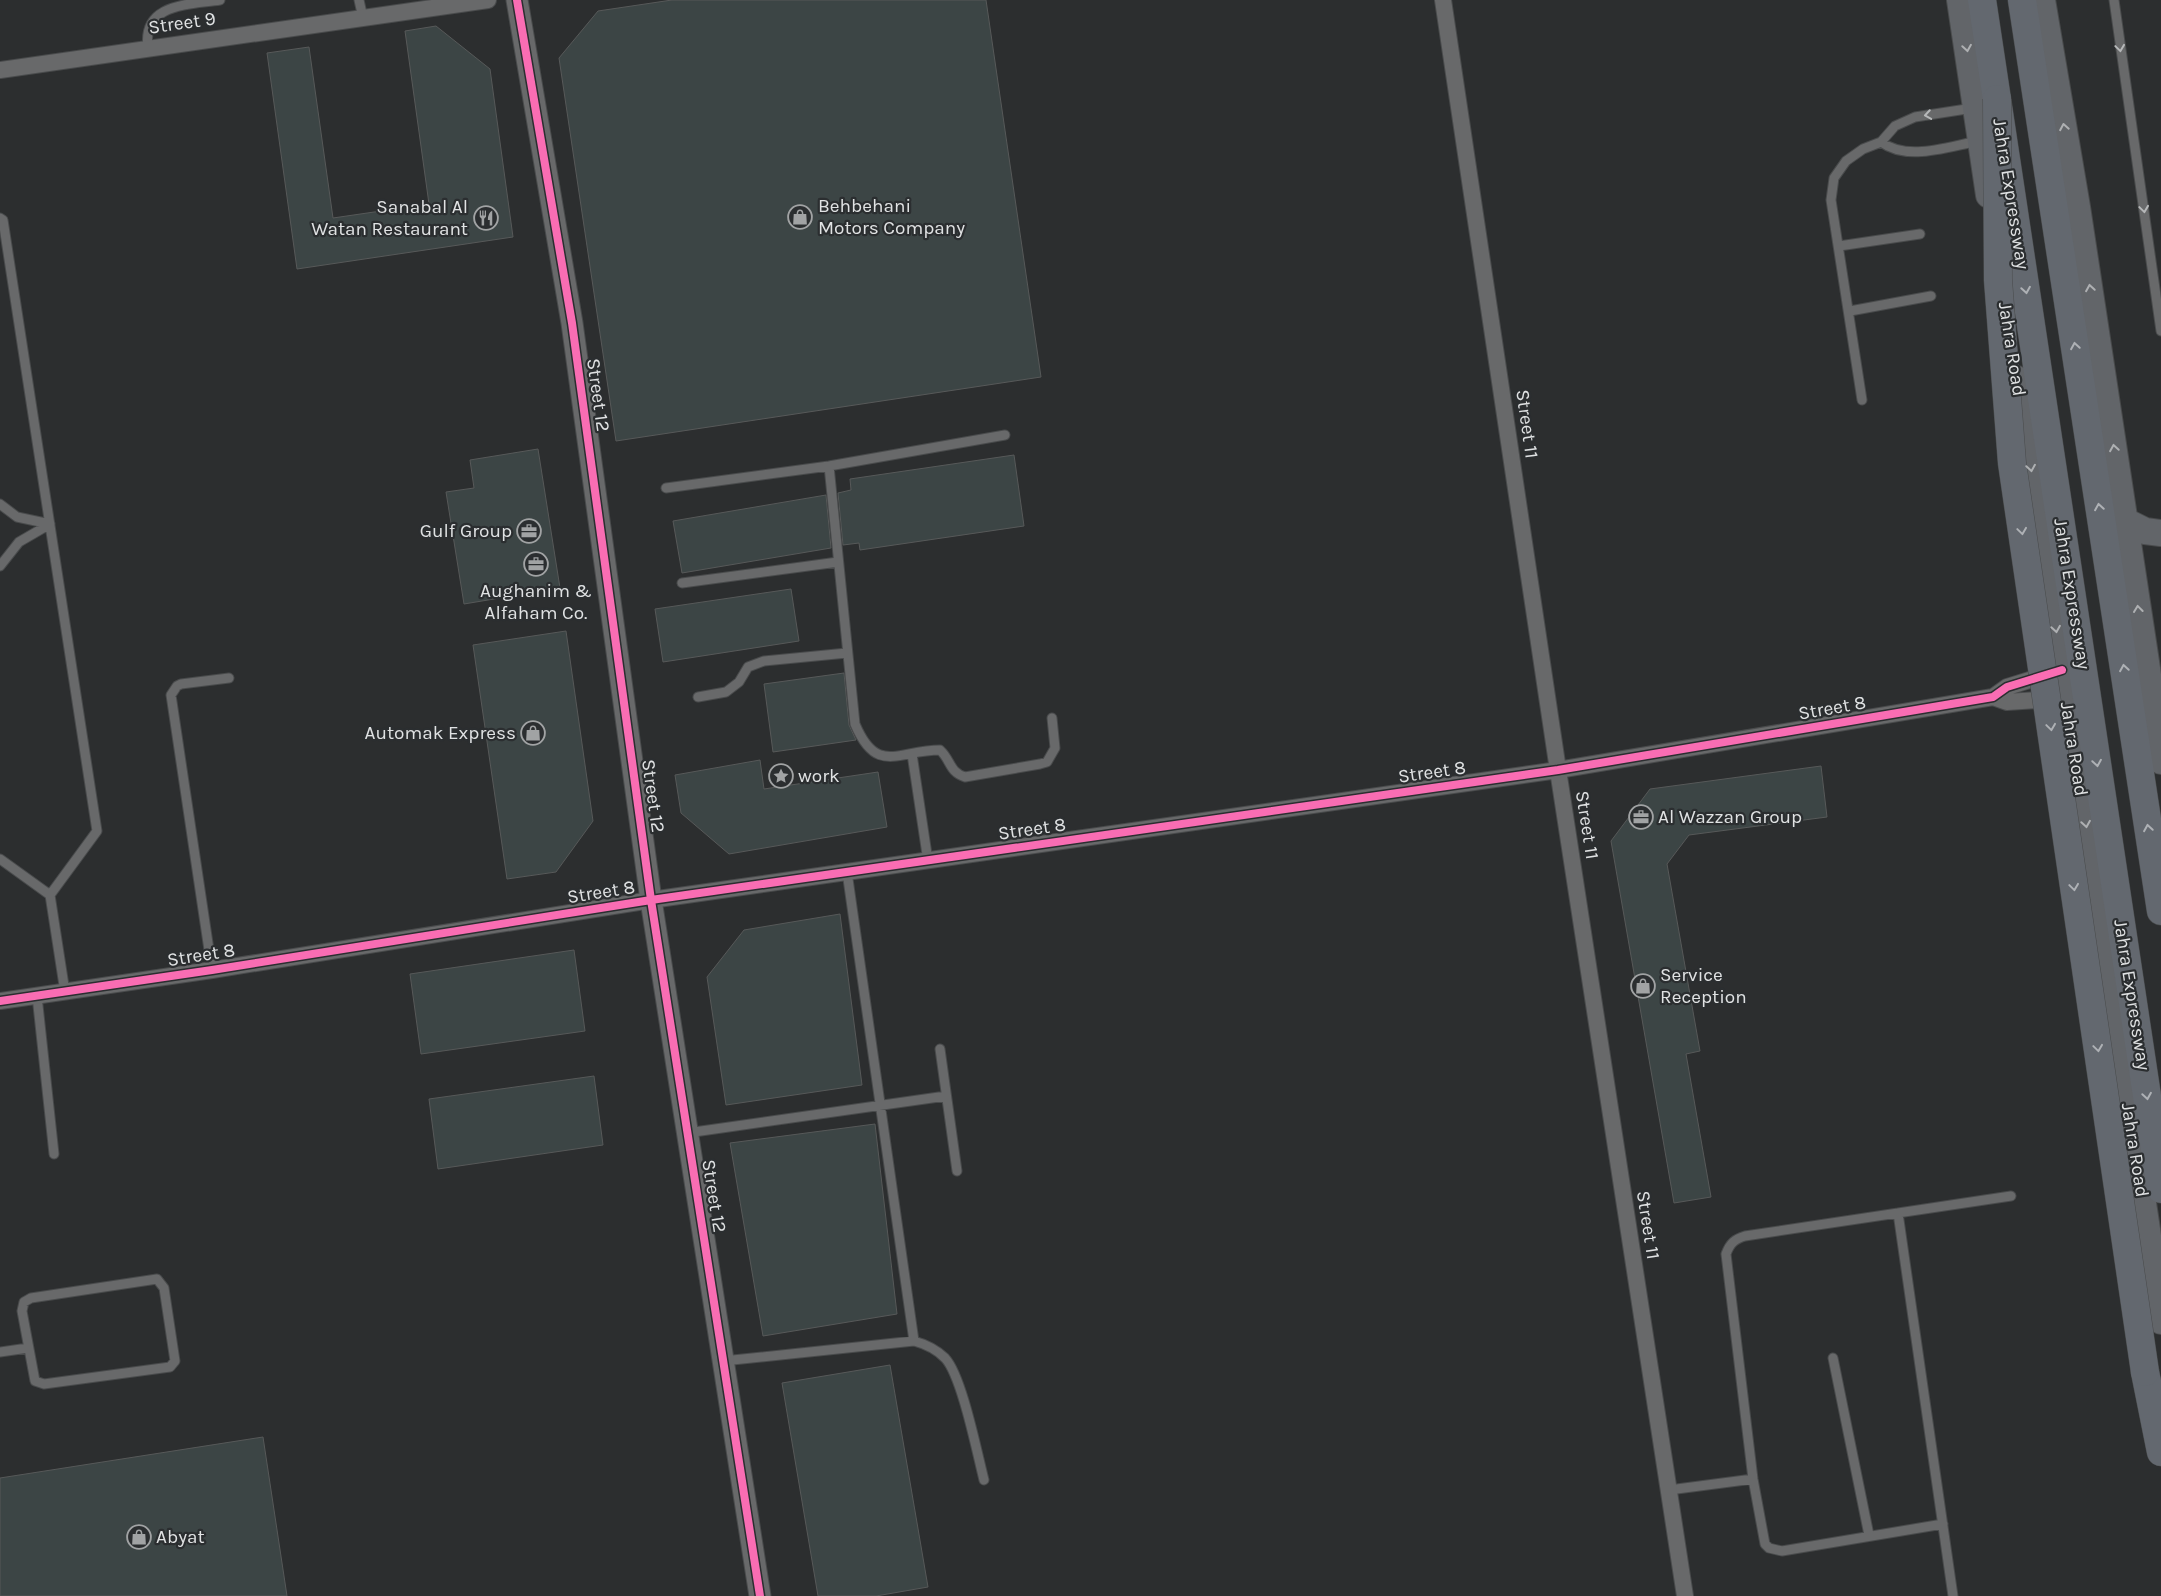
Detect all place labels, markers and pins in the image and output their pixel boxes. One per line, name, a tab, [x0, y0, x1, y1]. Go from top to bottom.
place label: Behbehani Motors Company	[818, 195, 965, 239]
place label: Sanabal Al Watan Restaurant	[311, 196, 468, 240]
shop icon: Behbehani Motors Company	[787, 204, 813, 230]
restaurant icon: Sanabal Al Watan Restaurant	[473, 205, 499, 231]
office icon: Gulf Group	[516, 518, 542, 544]
place label: Gulf Group	[420, 520, 512, 542]
office icon: Aughanim & Alfaham Co.	[523, 551, 549, 577]
place label: Aughanim & Alfaham Co.	[480, 580, 592, 624]
shop icon: Automak Express	[520, 720, 546, 746]
place label: Automak Express	[365, 722, 516, 744]
place icon: work	[768, 763, 794, 789]
place label: work	[798, 765, 840, 787]
office icon: Al Wazzan Group	[1628, 804, 1654, 830]
place label: Al Wazzan Group	[1658, 806, 1802, 828]
place label: Service Reception	[1660, 964, 1747, 1008]
shop icon: Service Reception	[1630, 973, 1656, 999]
shop icon: Abyat	[126, 1524, 152, 1550]
place label: Abyat	[156, 1526, 205, 1548]

